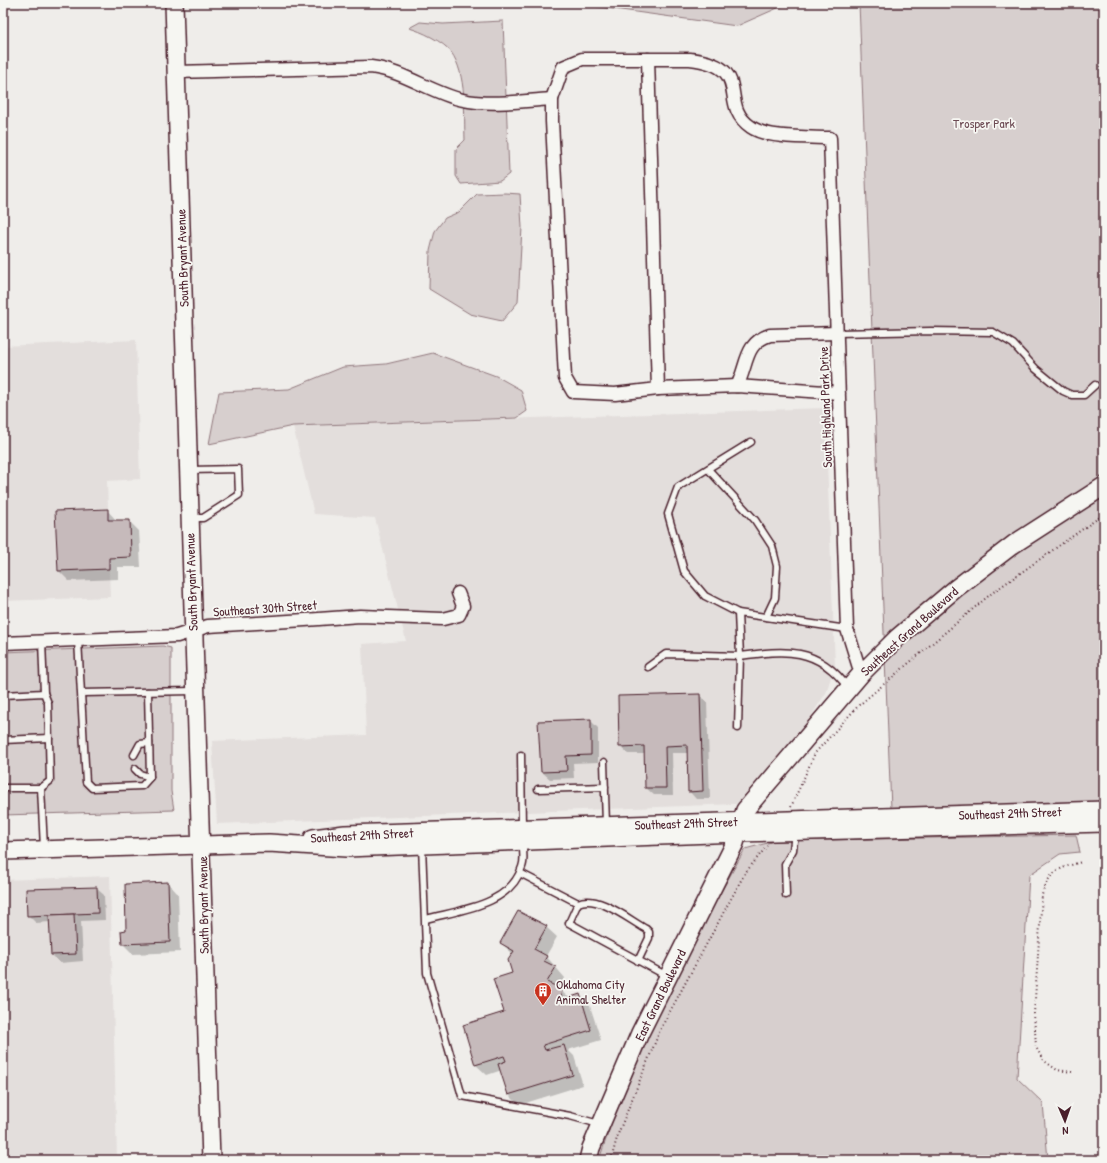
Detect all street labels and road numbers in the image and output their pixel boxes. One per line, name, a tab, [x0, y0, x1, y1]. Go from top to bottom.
street label: South Bryant Avenue	[171, 209, 193, 307]
street label: South Highland Park Drive	[814, 346, 836, 468]
street label: South Bryant Avenue	[180, 533, 202, 631]
street label: Southeast Grand Boulevard	[856, 582, 962, 680]
street label: Southeast 30th Street	[213, 595, 318, 621]
street label: Southeast 29th Street	[958, 802, 1062, 824]
street label: Southeast 29th Street	[634, 812, 738, 834]
street label: Southeast 29th Street	[310, 823, 414, 847]
street label: South Bryant Avenue	[193, 856, 213, 954]
street label: East Grand Boulevard	[630, 946, 690, 1044]

